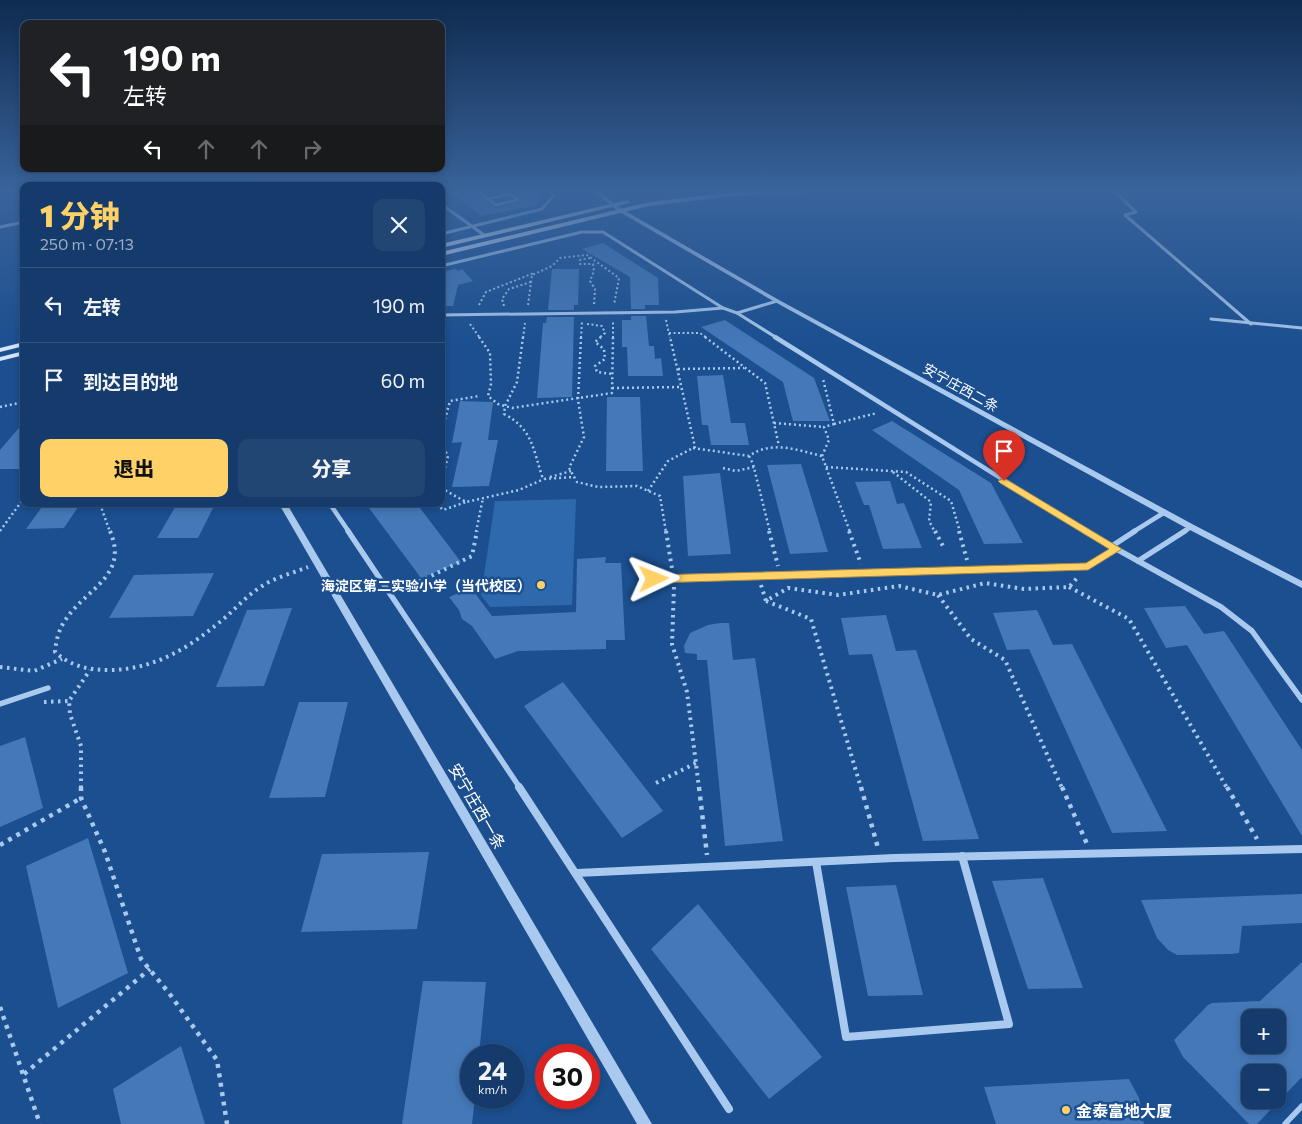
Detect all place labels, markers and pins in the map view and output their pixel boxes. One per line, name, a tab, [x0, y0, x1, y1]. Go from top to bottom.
pin	[983, 430, 1025, 481]
place label: 海淀区第二实验小学（当代校区）	[321, 577, 531, 594]
marker: 海淀区第二实验小学（当代校区）	[535, 579, 547, 591]
place label: 金泰富地大厦	[1076, 1101, 1172, 1120]
marker: 金泰富地大厦	[1060, 1104, 1072, 1116]

